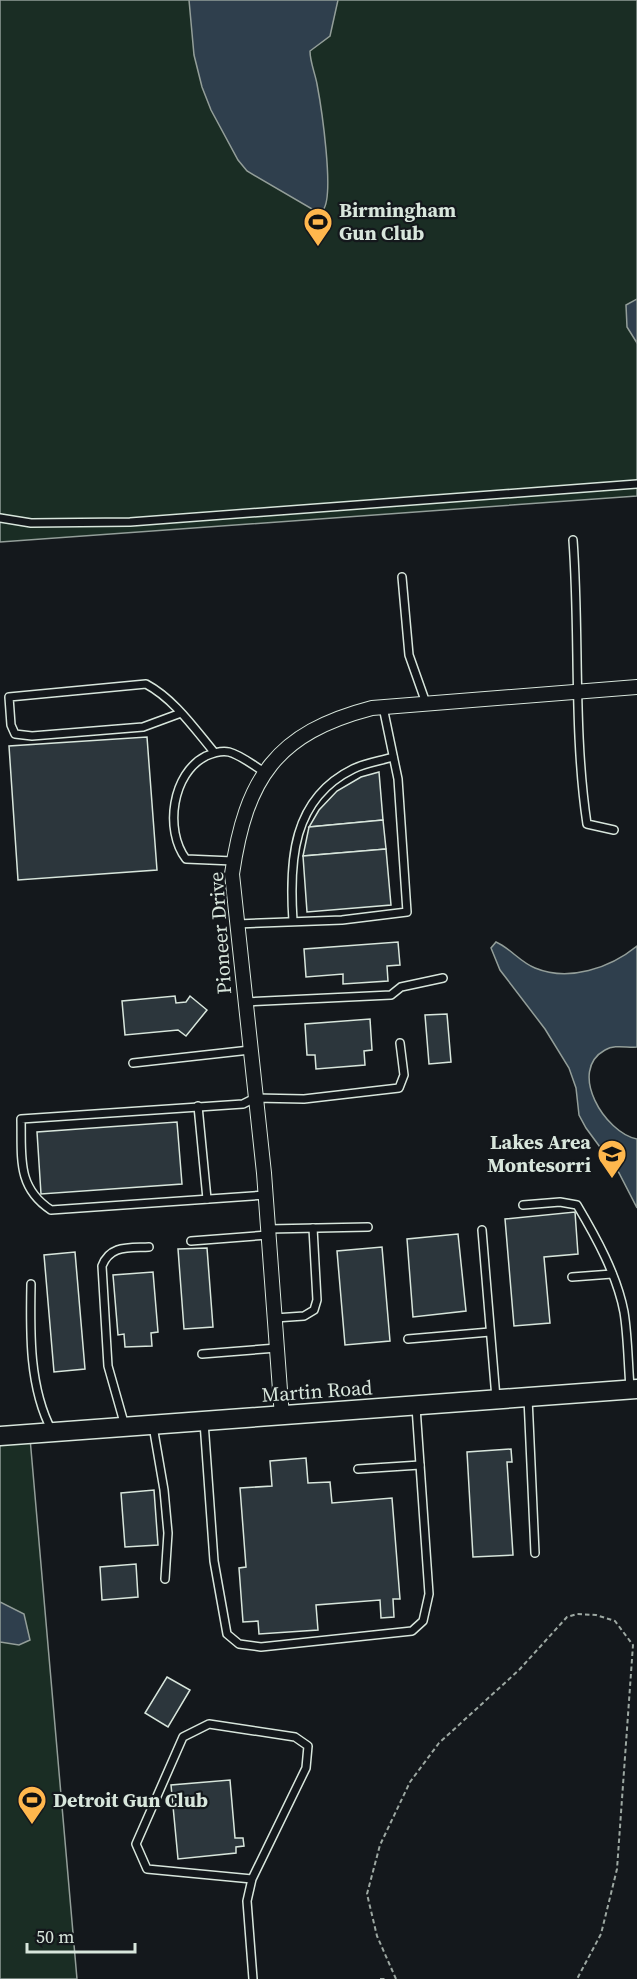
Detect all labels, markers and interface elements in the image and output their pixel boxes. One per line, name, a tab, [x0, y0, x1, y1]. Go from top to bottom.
place label: Birmingham Gun Club	[339, 196, 456, 247]
sports icon: Birmingham Gun Club	[302, 206, 334, 248]
street label: Pioneer Drive	[202, 871, 238, 995]
place label: Lakes Area Montesorri	[487, 1128, 591, 1179]
school or university icon: Lakes Area Montesorri	[596, 1138, 628, 1180]
street label: Martin Road	[261, 1373, 374, 1409]
sports icon: Detroit Gun Club	[16, 1784, 48, 1826]
place label: Detroit Gun Club	[53, 1786, 208, 1814]
scale bar	[27, 1916, 135, 1954]
text: 50 m	[36, 1924, 74, 1949]

